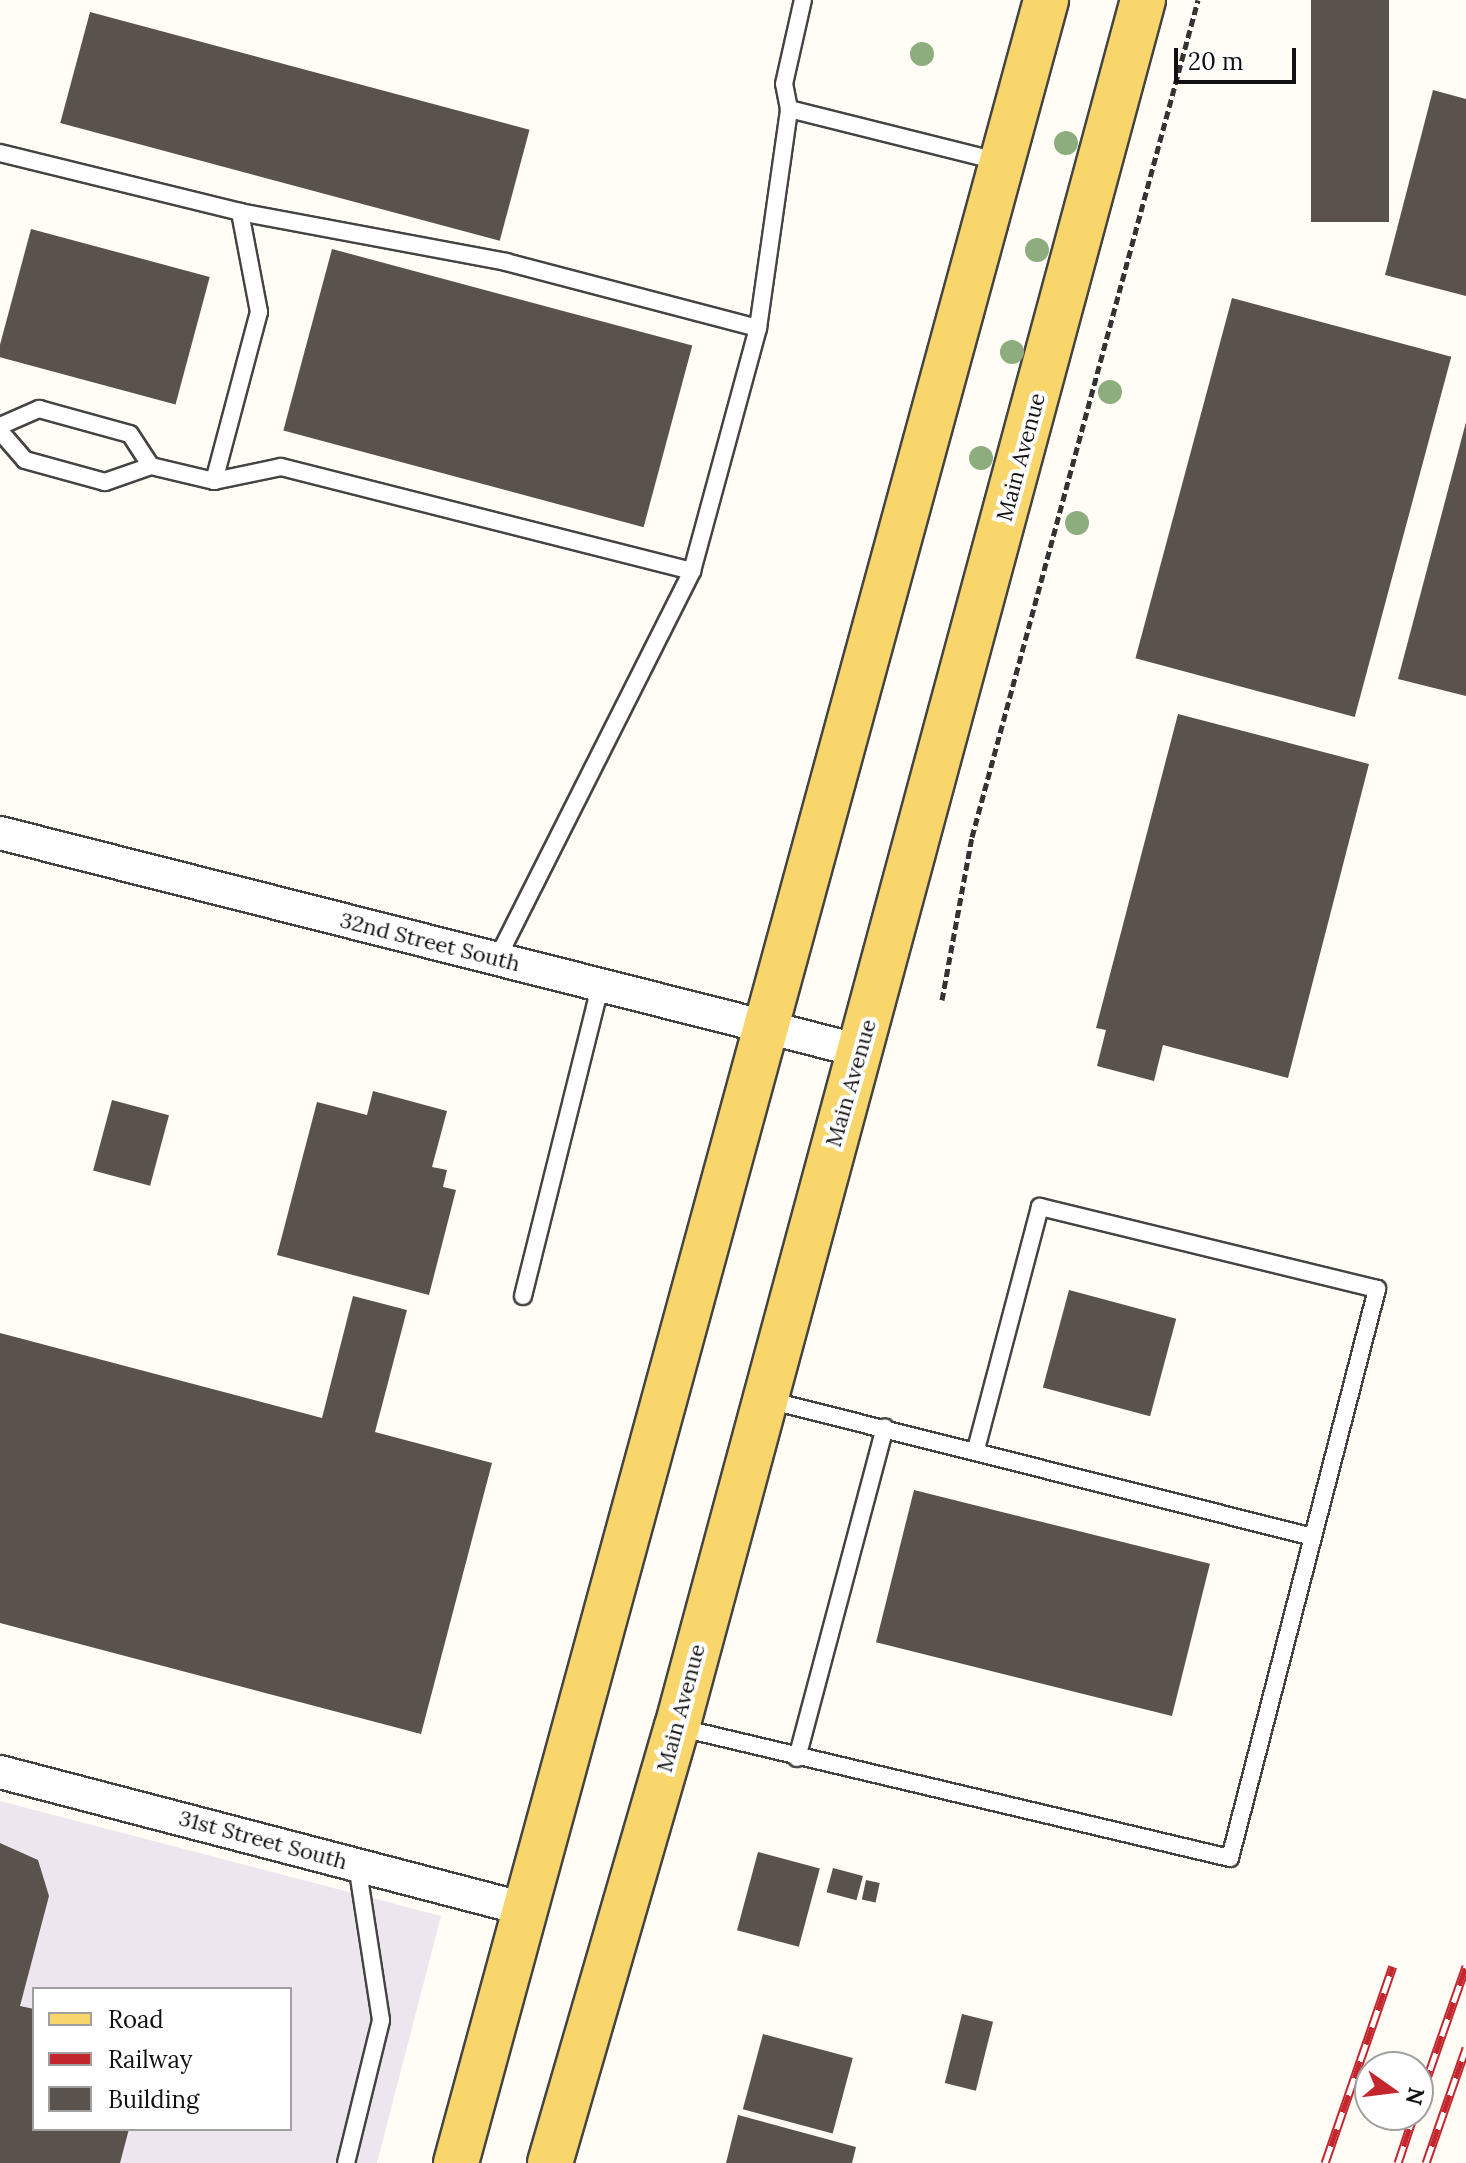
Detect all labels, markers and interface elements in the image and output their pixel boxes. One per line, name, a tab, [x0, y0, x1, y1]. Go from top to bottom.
scale bar	[1178, 32, 1300, 82]
text: 20 m	[1188, 46, 1244, 77]
street label: Main Avenue	[991, 390, 1051, 524]
street label: 32nd Street South	[337, 907, 523, 977]
street label: Main Avenue	[820, 1016, 882, 1150]
street label: Main Avenue	[651, 1641, 711, 1775]
street label: 31st Street South	[176, 1805, 350, 1875]
legend	[32, 1987, 292, 2131]
text: Road	[108, 2004, 164, 2035]
text: Railway	[108, 2044, 192, 2075]
north arrow	[1354, 2051, 1434, 2131]
text: Building	[108, 2084, 199, 2115]
text: N	[1400, 2085, 1431, 2108]

